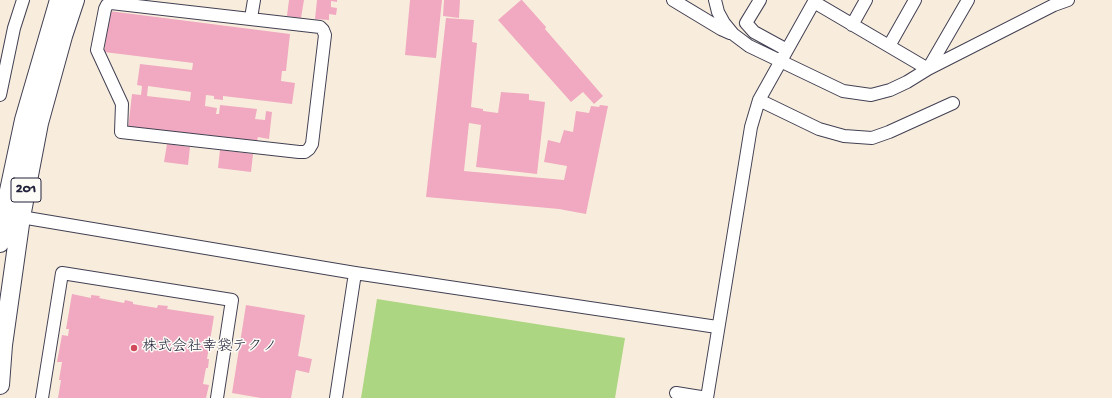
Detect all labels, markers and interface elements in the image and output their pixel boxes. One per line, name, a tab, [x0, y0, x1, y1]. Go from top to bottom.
road number: 201	[11, 178, 41, 202]
place label: 株式会社幸袋テクノ	[142, 339, 277, 357]
marker: 株式会社幸袋テクノ	[129, 343, 139, 353]

